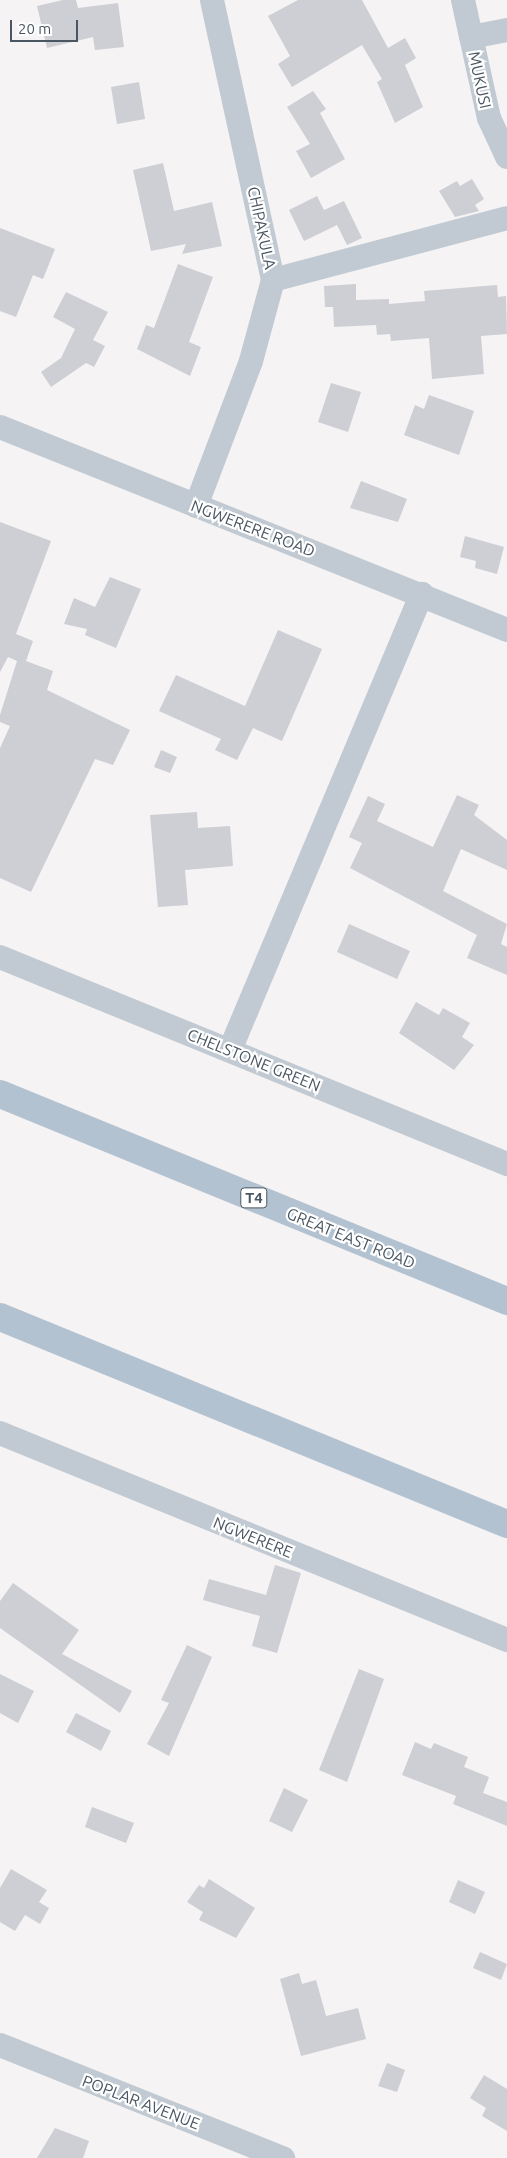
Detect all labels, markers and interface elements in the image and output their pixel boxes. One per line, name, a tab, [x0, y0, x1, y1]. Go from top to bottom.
scale bar	[12, 10, 80, 42]
text: 20 m	[18, 20, 51, 37]
street label: MUKUSI	[465, 50, 495, 110]
street label: CHIPAKULA	[244, 185, 280, 271]
street label: NGWERERE ROAD	[188, 496, 318, 560]
street label: CHELSTONE GREEN	[185, 1025, 323, 1095]
road number: T4	[240, 1186, 268, 1210]
street label: GREAT EAST ROAD	[284, 1204, 418, 1272]
street label: NGWERERE	[211, 1512, 295, 1562]
street label: POPLAR AVENUE	[80, 2071, 202, 2133]

